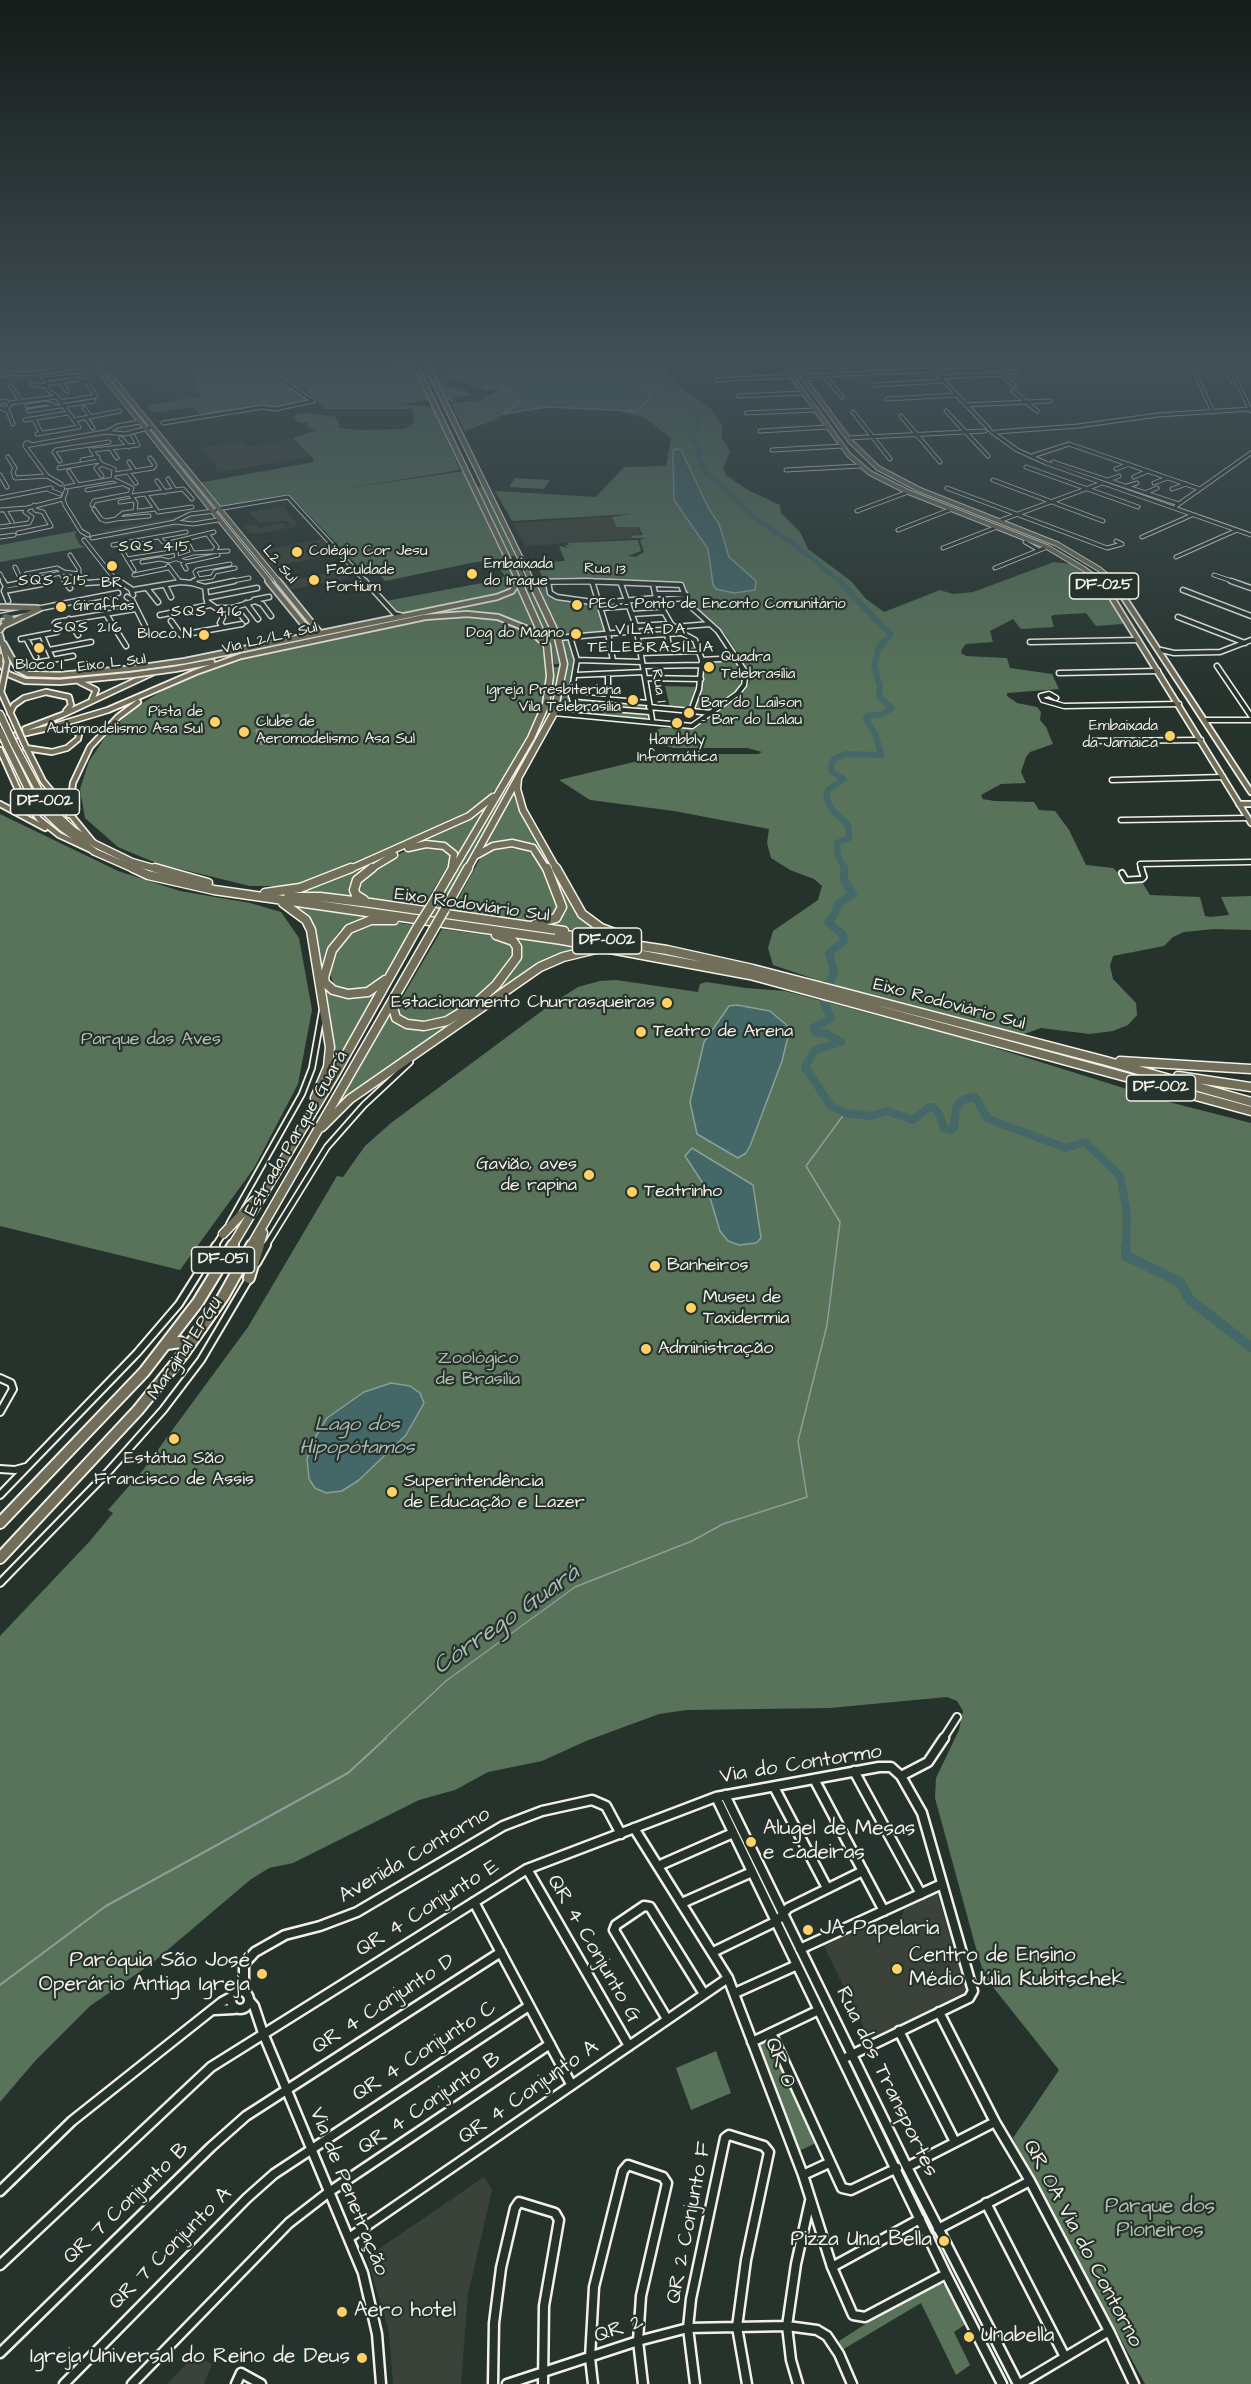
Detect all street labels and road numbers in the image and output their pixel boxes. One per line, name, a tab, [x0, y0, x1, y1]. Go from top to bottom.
street label: L2 Sul	[258, 542, 300, 588]
street label: Rua 13	[584, 560, 626, 580]
road number: DF-025	[1070, 573, 1138, 599]
street label: Via L2/L4 Sul	[221, 619, 319, 659]
street label: Eixo L Sul	[77, 651, 147, 677]
street label: Rua 1	[646, 668, 670, 704]
road number: DF-002	[10, 789, 80, 815]
street label: Eixo Rodoviário Sul	[393, 884, 551, 928]
road number: DF-002	[572, 928, 642, 954]
street label: Eixo Rodoviário Sul	[871, 974, 1027, 1036]
street label: Estrada Parque Guará	[241, 1047, 353, 1221]
road number: DF-002	[1126, 1075, 1196, 1101]
road number: DF-051	[192, 1247, 254, 1273]
street label: Marginal EPGU	[144, 1294, 228, 1404]
street label: Via do Contormo	[718, 1740, 884, 1790]
street label: Avenida Contorno	[335, 1802, 495, 1910]
street label: QR 4 Conjunto E	[352, 1855, 504, 1963]
street label: QR 4 Conjunto G	[540, 1871, 646, 2027]
street label: QR 4 Conjunto D	[308, 1949, 460, 2061]
street label: Rua dos Transportes	[829, 1983, 943, 2181]
street label: QR 4 Conjunto C	[348, 1996, 502, 2108]
street label: QR 0	[758, 2034, 800, 2092]
street label: QR 4 Conjunto A	[454, 2035, 604, 2151]
street label: QR 4 Conjunto B	[354, 2047, 506, 2161]
street label: Via de Penetração	[303, 2104, 393, 2280]
street label: QR 0A Via do Contorno	[1017, 2136, 1147, 2352]
street label: QR 7 Conjunto B	[59, 2137, 195, 2271]
street label: QR 2 Conjunto F	[662, 2140, 718, 2306]
street label: QR 7 Conjunto A	[104, 2182, 238, 2316]
street label: QR 2	[591, 2310, 647, 2350]

